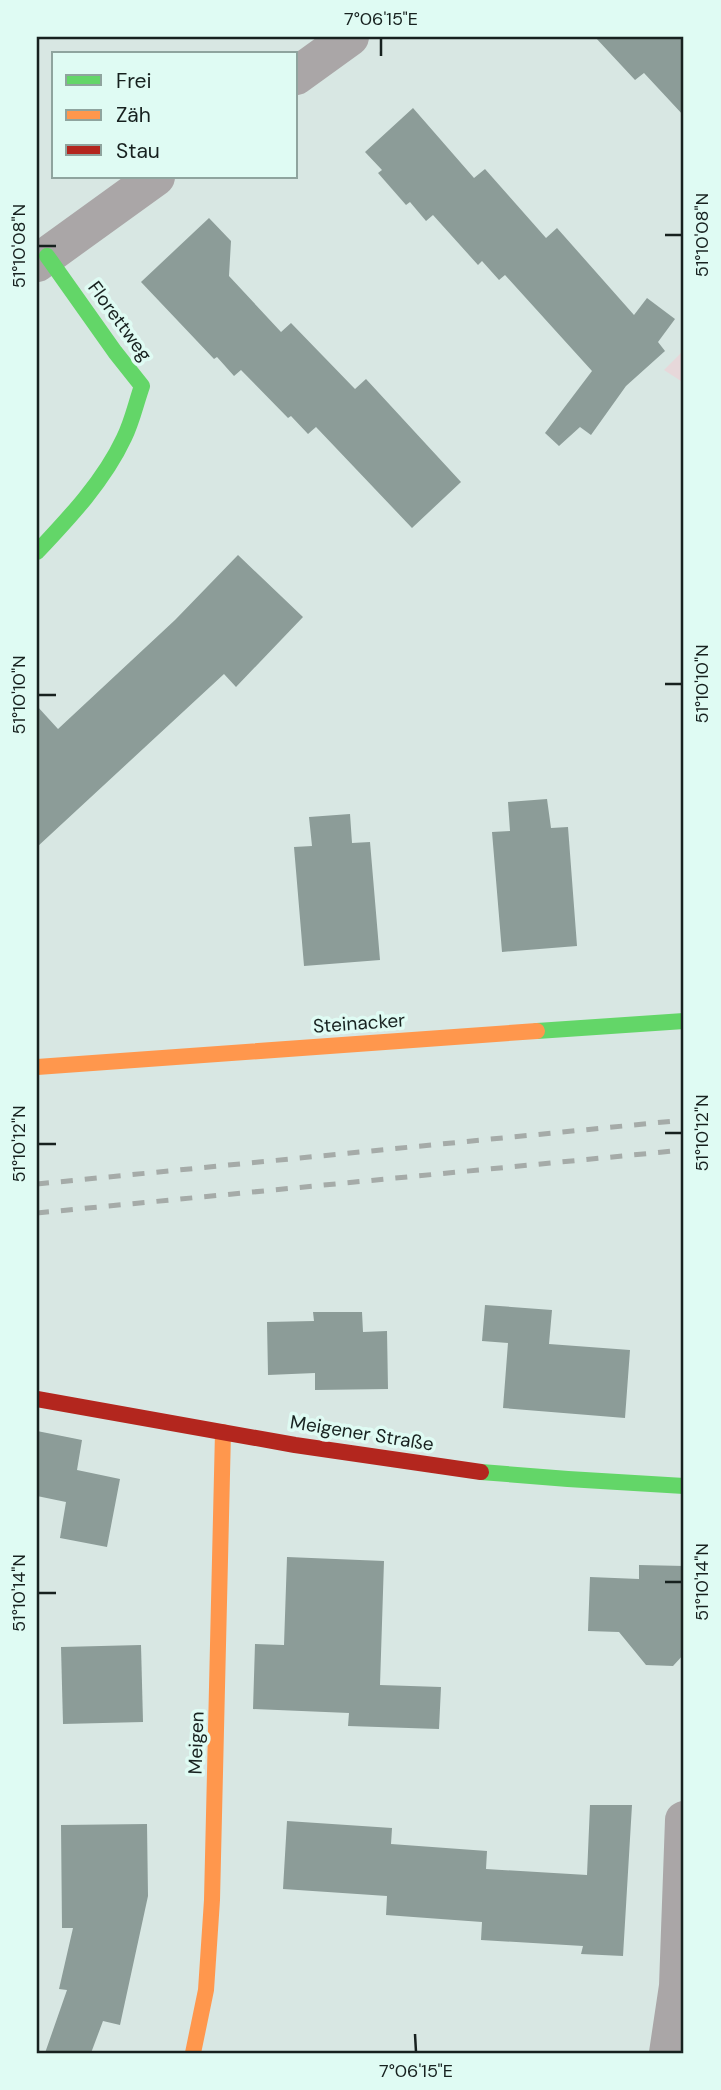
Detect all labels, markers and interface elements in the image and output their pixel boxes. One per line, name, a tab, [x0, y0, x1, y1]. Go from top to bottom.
text: 7°06'15"E	[344, 7, 418, 31]
legend	[52, 52, 298, 178]
text: Frei	[116, 67, 152, 95]
text: Zäh	[116, 101, 151, 129]
text: Stau	[116, 137, 160, 165]
text: 51°10'08"N	[690, 193, 714, 277]
text: 51°10'08"N	[7, 204, 31, 288]
street label: Florettweg	[83, 276, 158, 366]
text: 51°10'10"N	[690, 644, 714, 724]
text: 51°10'10"N	[7, 655, 31, 735]
street label: Steinacker	[312, 1007, 406, 1039]
text: 51°10'12"N	[690, 1094, 714, 1172]
text: 51°10'12"N	[7, 1105, 31, 1183]
street label: Meigener Straße	[288, 1409, 436, 1457]
text: 51°10'14"N	[690, 1543, 714, 1621]
text: 51°10'14"N	[7, 1554, 31, 1632]
street label: Meigen	[182, 1711, 210, 1775]
text: 7°06'15"E	[379, 2059, 453, 2083]

